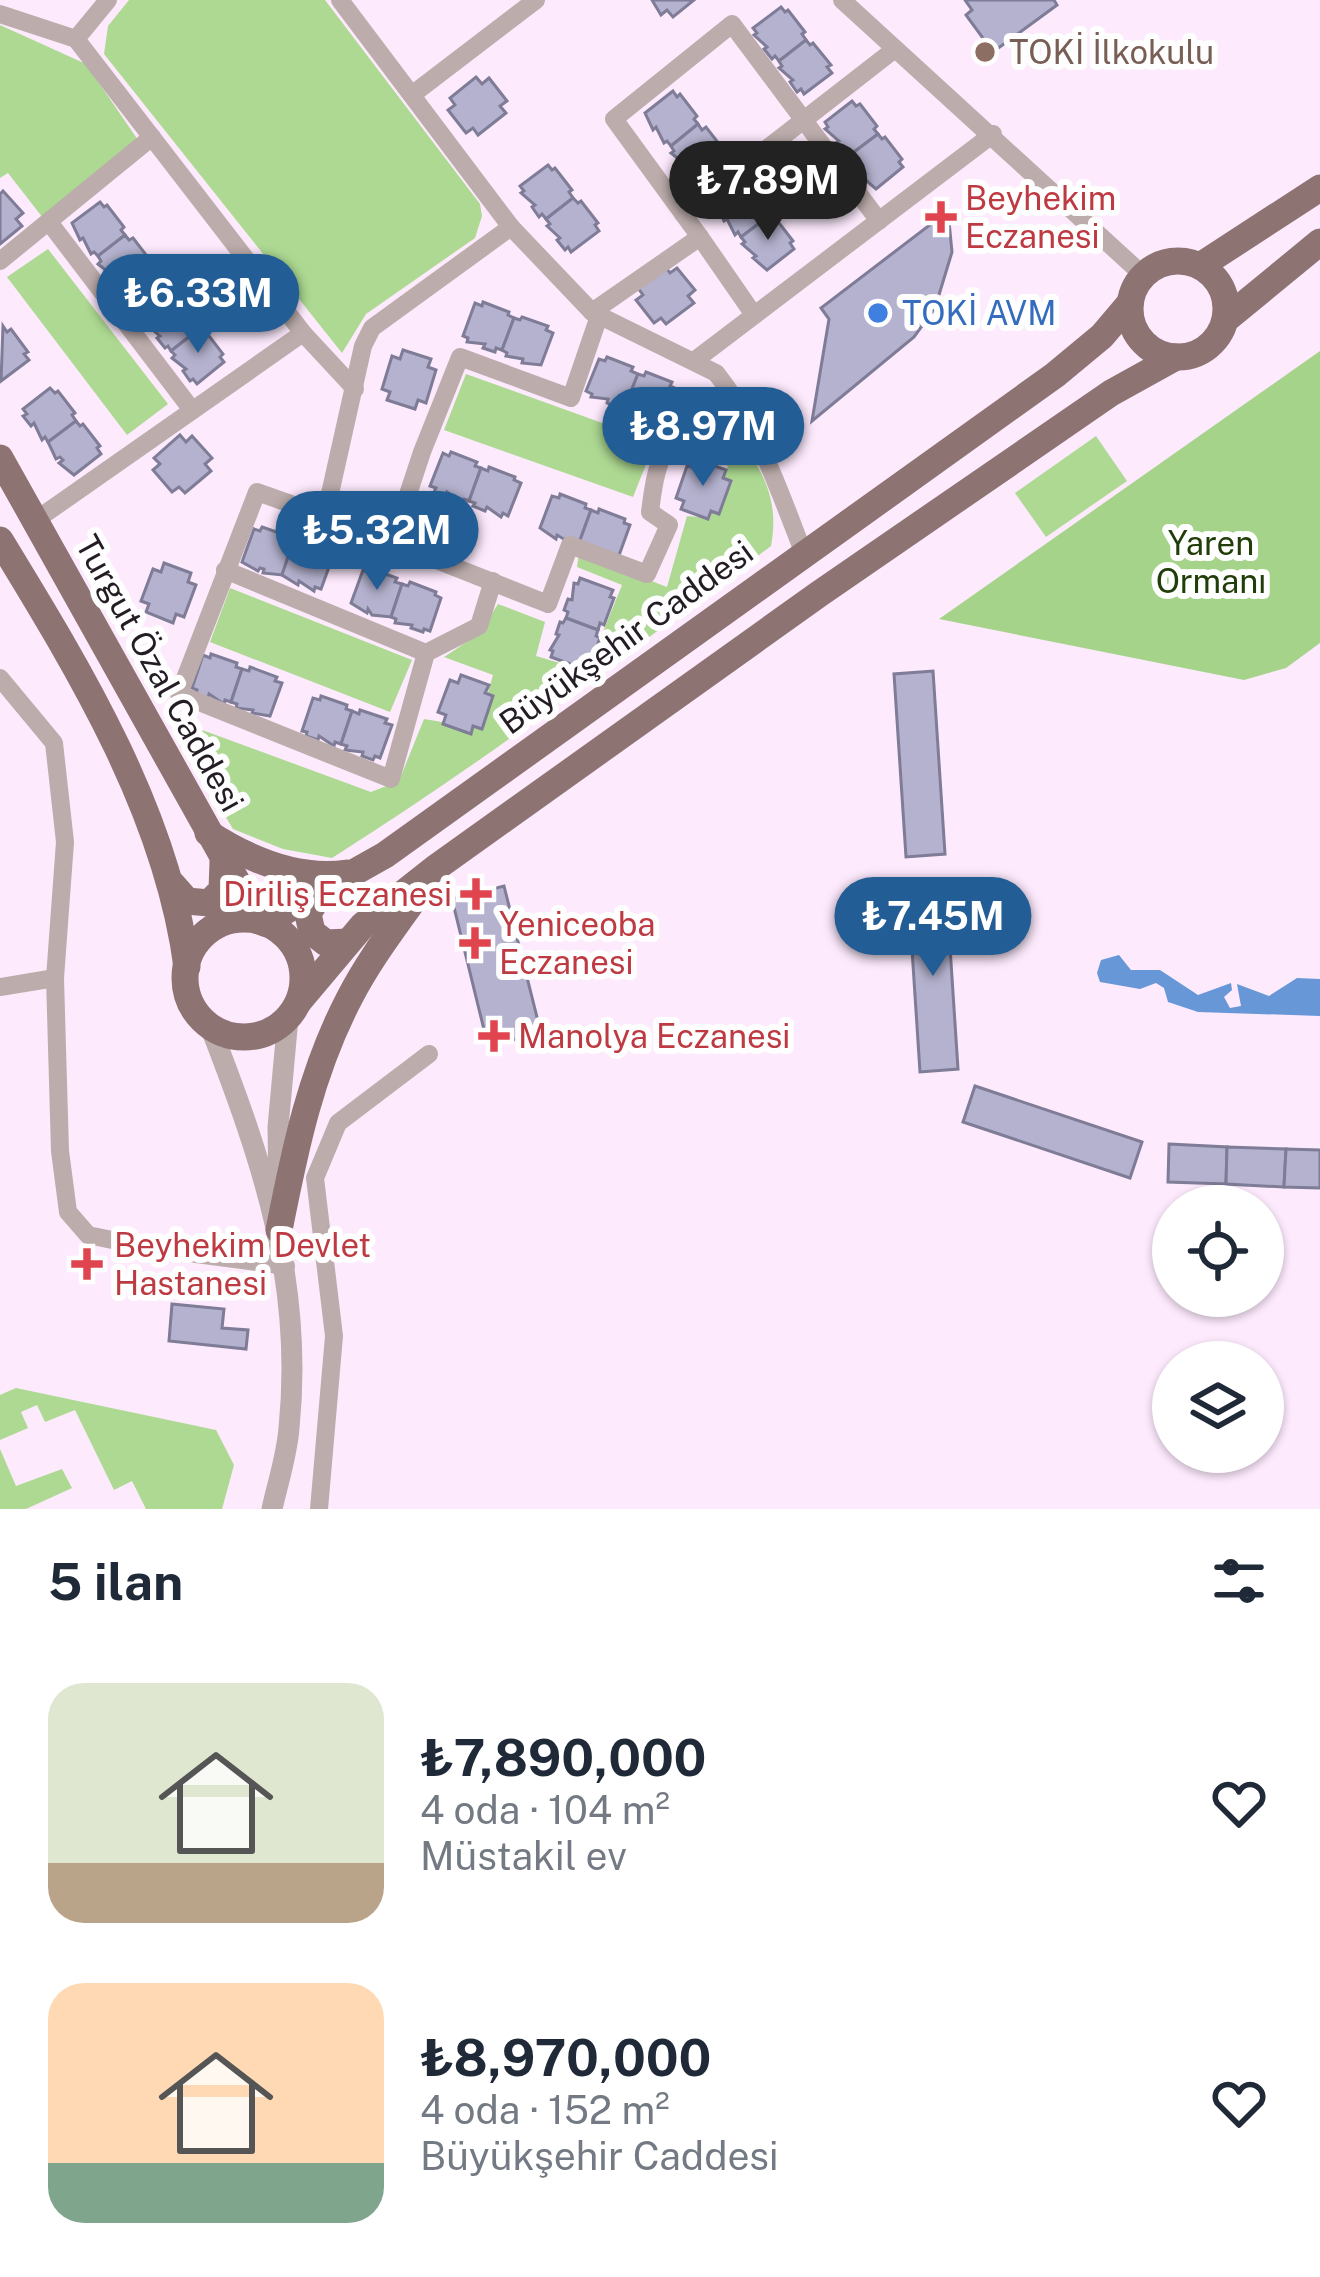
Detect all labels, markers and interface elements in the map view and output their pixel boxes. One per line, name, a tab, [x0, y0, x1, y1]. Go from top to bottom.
place label: TOKİ İlkokulu	[1009, 32, 1214, 71]
marker: TOKİ İlkokulu	[972, 39, 998, 65]
pin: ₺7.89M	[670, 141, 866, 243]
text: ₺7.89M	[696, 157, 840, 203]
place label: Beyhekim Eczanesi	[965, 179, 1116, 255]
marker: Beyhekim Eczanesi	[928, 204, 954, 230]
pin: ₺6.33M	[100, 254, 296, 356]
text: ₺6.33M	[123, 270, 273, 316]
place label: TOKİ AVM	[902, 293, 1057, 332]
marker: TOKİ AVM	[865, 300, 891, 326]
pin: ₺8.97M	[605, 387, 801, 489]
text: ₺8.97M	[629, 403, 777, 449]
pin: ₺5.32M	[279, 491, 475, 593]
text: ₺5.32M	[303, 507, 451, 553]
park label: Yaren Ormanı	[1156, 524, 1266, 600]
street label: Turgut Özal Caddesi	[68, 527, 253, 818]
street label: Büyükşehir Caddesi	[492, 532, 760, 742]
place label: Diriliş Eczanesi	[223, 875, 452, 913]
pin: ₺7.45M	[835, 877, 1031, 979]
marker: Diriliş Eczanesi	[463, 881, 489, 907]
text: ₺7.45M	[861, 893, 1005, 939]
place label: Yeniceoba Eczanesi	[499, 905, 656, 981]
marker: Yeniceoba Eczanesi	[462, 930, 488, 956]
place label: Manolya Eczanesi	[518, 1017, 790, 1055]
marker: Manolya Eczanesi	[481, 1023, 507, 1049]
map controls	[1152, 1185, 1284, 1473]
button: locate	[1152, 1185, 1284, 1317]
place label: Beyhekim Devlet Hastanesi	[114, 1226, 371, 1302]
marker: Beyhekim Devlet Hastanesi	[71, 1248, 103, 1280]
button: layers	[1152, 1341, 1284, 1473]
icon: filters	[1206, 1548, 1272, 1614]
text: 5 ilan	[48, 1552, 183, 1611]
text: ₺7,890,000	[420, 1728, 706, 1787]
icon: home	[144, 1731, 288, 1875]
icon: heart	[1206, 1770, 1272, 1836]
text: 4 oda · 104 m²	[420, 1787, 670, 1833]
text: Müstakil ev	[420, 1833, 627, 1879]
text: ₺8,970,000	[420, 2028, 711, 2087]
icon: home	[144, 2031, 288, 2175]
icon: heart	[1206, 2070, 1272, 2136]
text: 4 oda · 152 m²	[420, 2087, 670, 2133]
text: Büyükşehir Caddesi	[420, 2133, 779, 2179]

